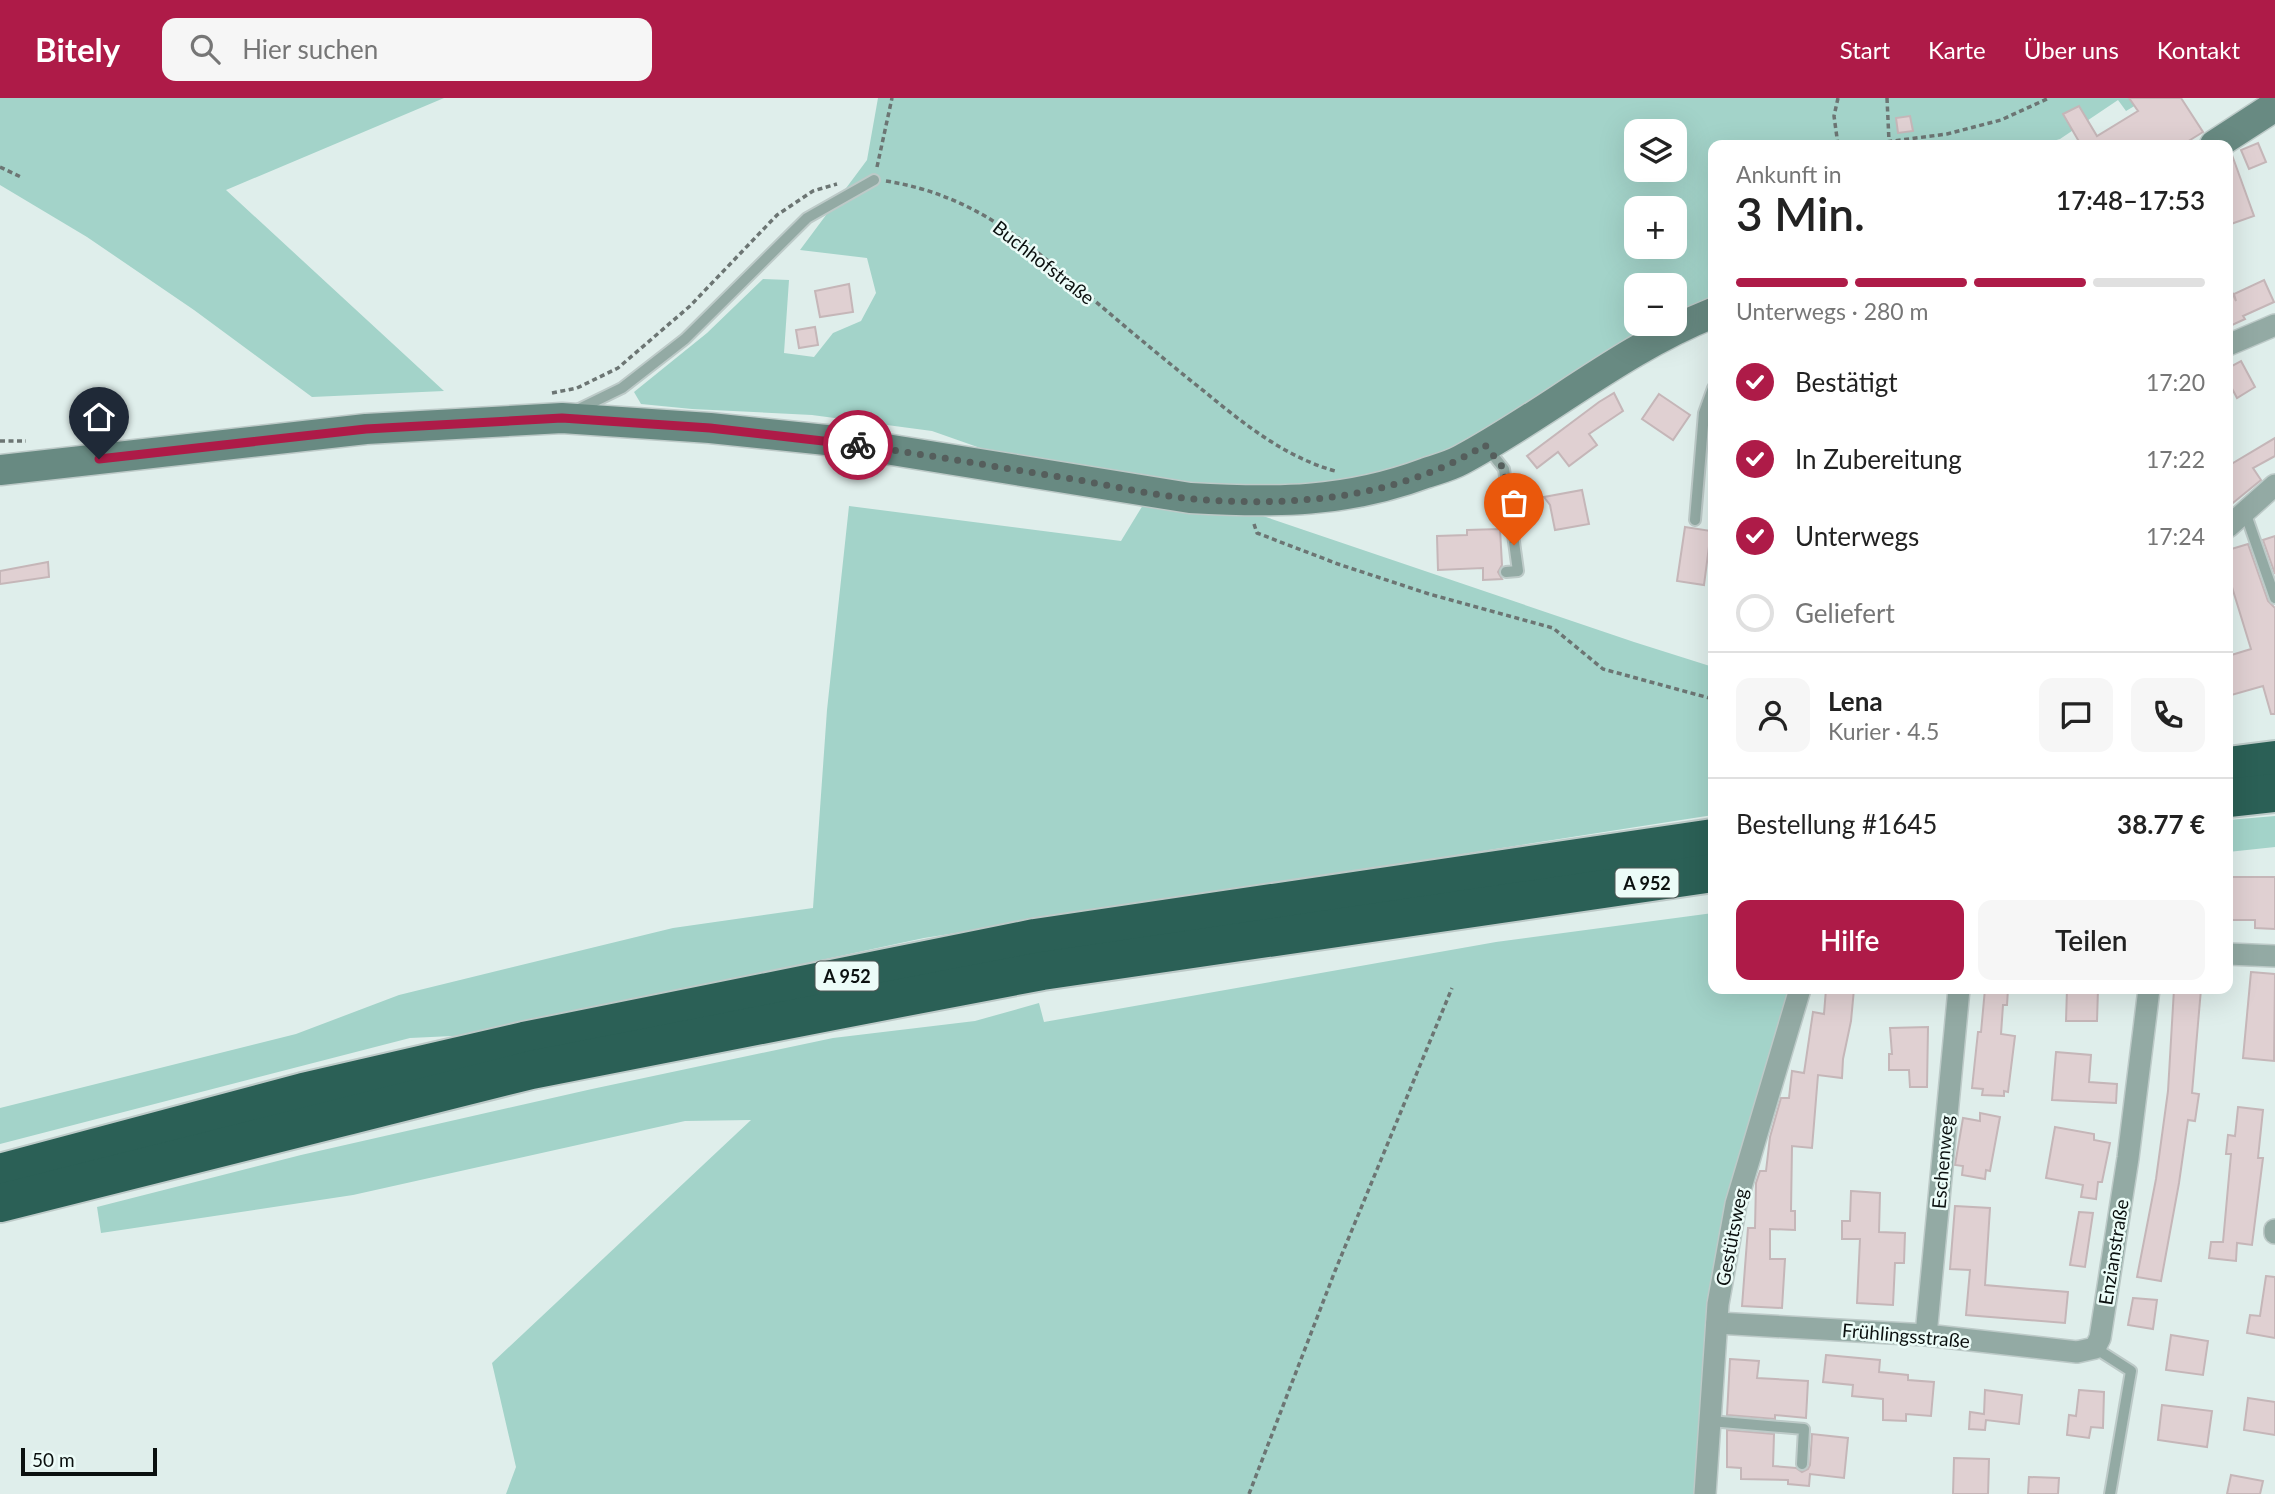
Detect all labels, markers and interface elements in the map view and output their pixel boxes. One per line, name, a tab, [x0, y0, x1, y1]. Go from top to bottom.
search box	[162, 18, 652, 81]
text: Bitely	[35, 29, 120, 69]
icon: search	[186, 30, 224, 68]
text: Hier suchen	[242, 33, 378, 65]
text: Start	[1840, 35, 1890, 64]
text: Karte	[1928, 35, 1986, 64]
text: Über uns	[2024, 35, 2119, 64]
text: Kontakt	[2157, 35, 2240, 64]
map controls	[1624, 119, 1687, 336]
button: layers	[1624, 119, 1687, 182]
text: Ankunft in	[1736, 160, 1842, 188]
text: 17:48–17:53	[2056, 184, 2205, 216]
text: 3 Min.	[1736, 186, 1865, 241]
button: +	[1624, 196, 1687, 259]
street label: Buchhofstraße	[989, 215, 1099, 309]
button: −	[1624, 273, 1687, 336]
text: Unterwegs · 280 m	[1736, 297, 1929, 325]
icon: check	[1736, 363, 1774, 401]
text: Bestätigt	[1795, 366, 1898, 398]
text: 17:20	[2146, 368, 2205, 396]
pin	[69, 387, 129, 459]
icon: home	[80, 398, 118, 436]
courier	[823, 410, 893, 480]
icon: bike	[839, 426, 877, 464]
icon: check	[1736, 440, 1774, 478]
text: In Zubereitung	[1795, 443, 1962, 475]
text: 17:22	[2146, 445, 2205, 473]
pin	[1484, 473, 1544, 545]
icon: bag	[1495, 484, 1533, 522]
icon: check	[1736, 517, 1774, 555]
text: Unterwegs	[1795, 520, 1919, 552]
text: 17:24	[2146, 522, 2205, 550]
text: Geliefert	[1795, 597, 1895, 629]
button: person	[1736, 678, 1810, 752]
button: chat	[2039, 678, 2113, 752]
button: phone	[2131, 678, 2205, 752]
text: Lena	[1828, 685, 1883, 717]
text: Kurier · 4.5	[1828, 717, 1939, 745]
text: Bestellung #1645	[1736, 808, 1937, 840]
text: 38.77 €	[2117, 808, 2205, 840]
road number: A 952	[1616, 868, 1678, 898]
button: Hilfe	[1736, 900, 1964, 980]
button: Teilen	[1978, 900, 2205, 980]
road number: A 952	[816, 962, 878, 990]
street label: Eschenweg	[1926, 1114, 1958, 1210]
street label: Gestütsweg	[1710, 1186, 1752, 1288]
street label: Enzianstraße	[2093, 1197, 2133, 1307]
street label: Frühlingsstraße	[1841, 1318, 1971, 1352]
scale bar	[21, 1445, 158, 1477]
text: 50 m	[32, 1448, 75, 1471]

